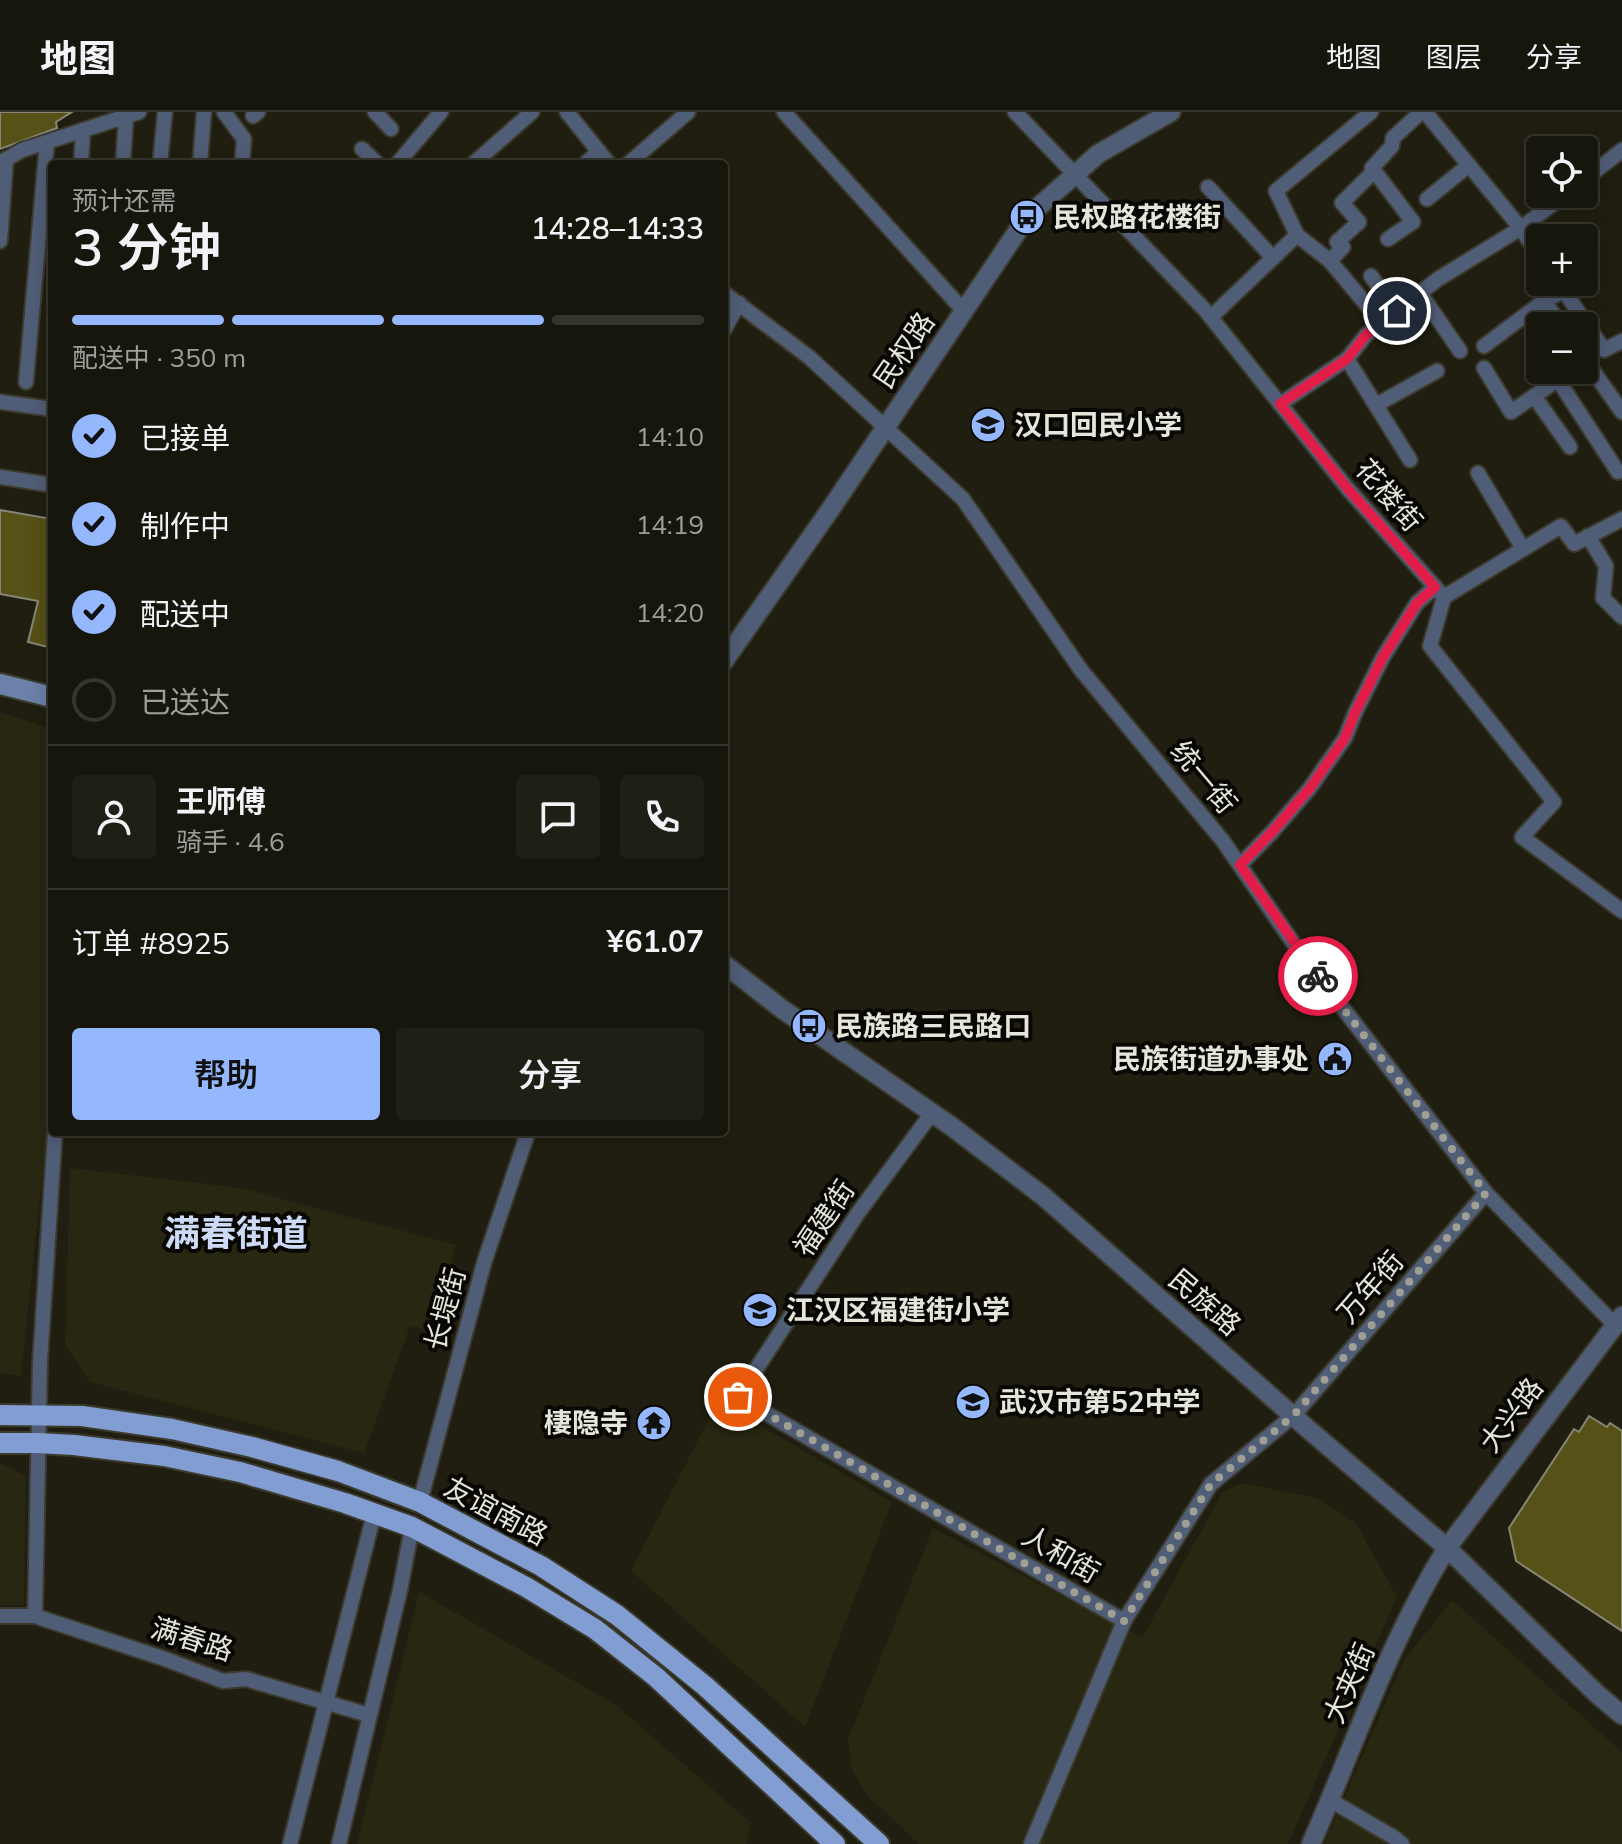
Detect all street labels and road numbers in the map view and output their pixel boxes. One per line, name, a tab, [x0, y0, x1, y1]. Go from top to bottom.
street label: 民权路	[866, 305, 942, 394]
street label: 花楼街	[1349, 451, 1430, 538]
street label: 统一街	[1164, 733, 1245, 820]
street label: 福建街	[786, 1173, 862, 1262]
street label: 万年街	[1329, 1243, 1410, 1330]
street label: 民族路	[1162, 1261, 1249, 1342]
street label: 长堤街	[417, 1264, 472, 1354]
street label: 大兴路	[1471, 1371, 1550, 1459]
street label: 友谊南路	[439, 1469, 554, 1552]
street label: 人和街	[1016, 1517, 1106, 1590]
street label: 满春路	[147, 1610, 237, 1668]
street label: 大夹街	[1315, 1637, 1382, 1728]

